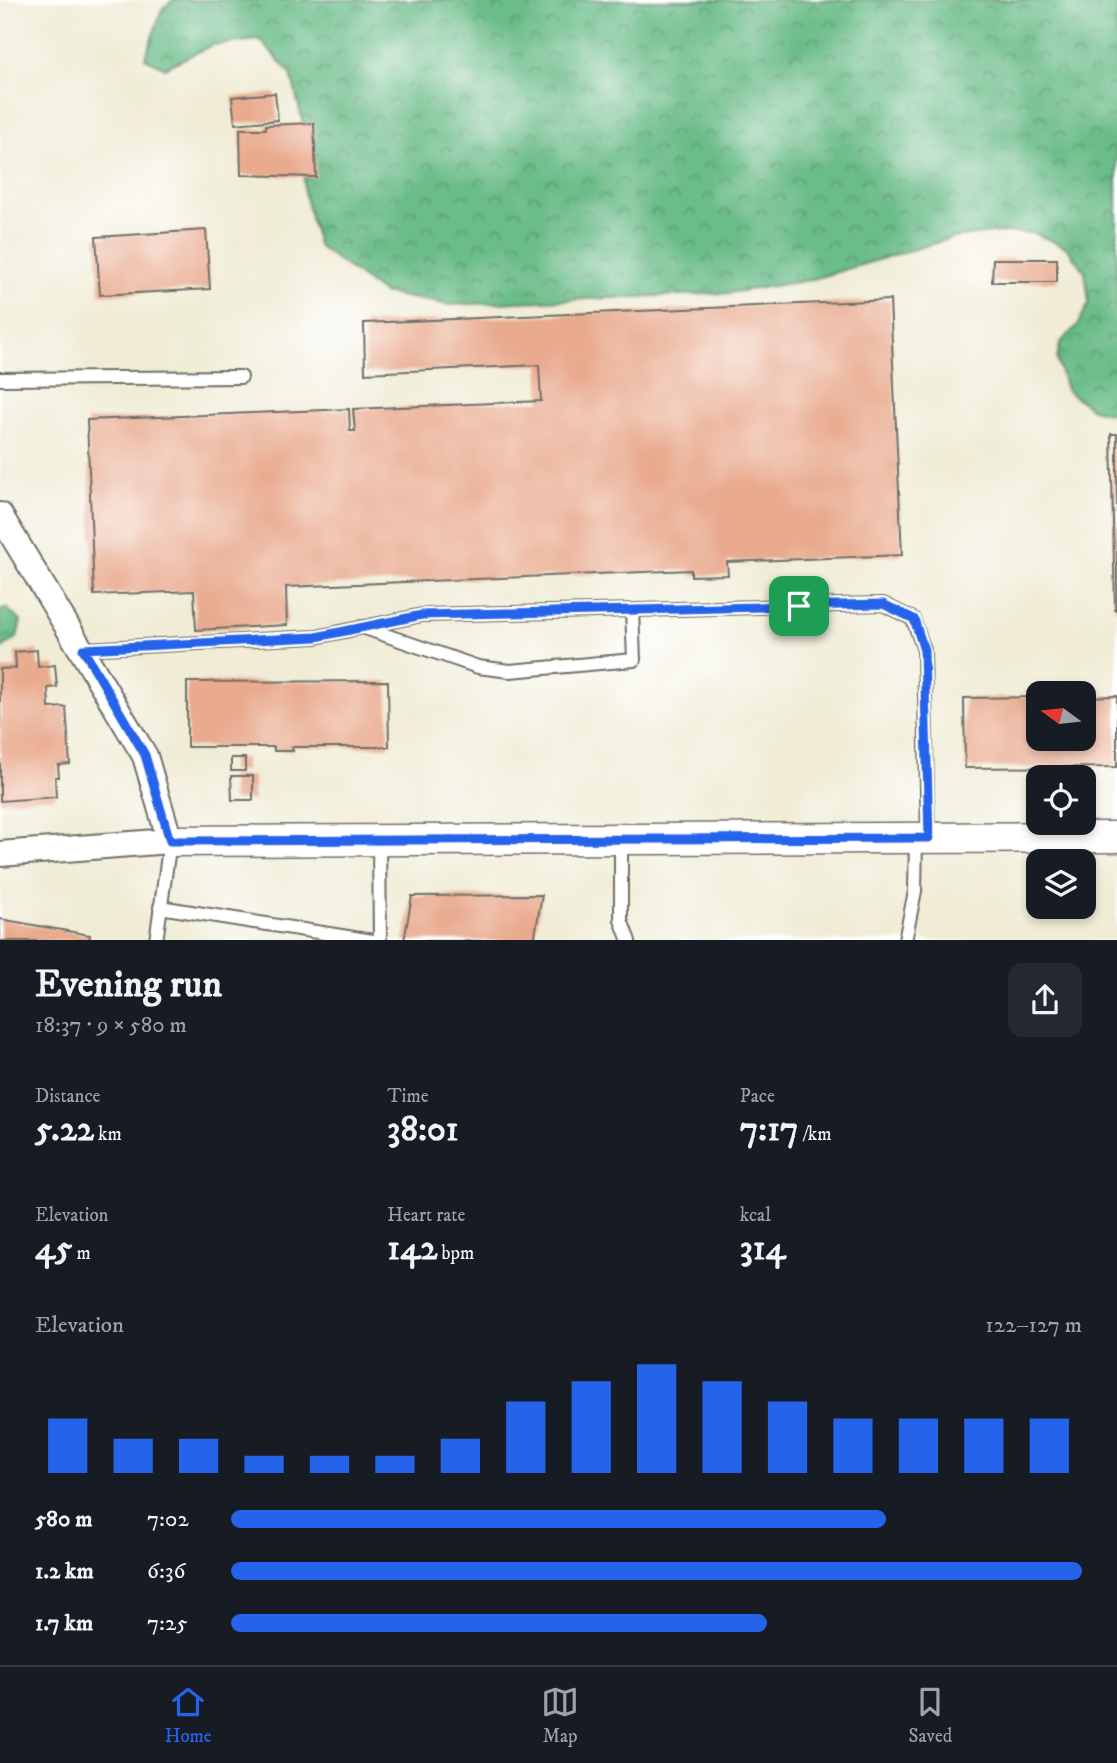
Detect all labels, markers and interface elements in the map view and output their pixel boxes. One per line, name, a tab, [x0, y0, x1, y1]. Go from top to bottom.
pin	[769, 576, 829, 636]
icon: arrive	[780, 587, 818, 625]
north arrow	[1026, 681, 1096, 751]
map controls	[1026, 681, 1096, 919]
button: locate	[1026, 765, 1096, 835]
button: layers	[1026, 849, 1096, 919]
text: Evening run	[35, 961, 222, 1009]
button: share	[1008, 963, 1082, 1037]
text: 18:37 · 9 × 580 m	[35, 1011, 187, 1040]
text: Distance	[35, 1085, 100, 1108]
text: Time	[387, 1085, 429, 1108]
text: Pace	[740, 1085, 775, 1108]
text: 5.22	[35, 1108, 94, 1152]
text: 38:01	[387, 1108, 459, 1152]
text: 7:17	[740, 1108, 799, 1152]
text: km	[94, 1123, 122, 1146]
text: /km	[799, 1123, 831, 1146]
text: Elevation	[35, 1204, 109, 1227]
text: Heart rate	[387, 1204, 465, 1227]
text: kcal	[740, 1204, 771, 1227]
text: 45	[35, 1227, 72, 1271]
text: 142	[387, 1227, 438, 1271]
text: 314	[740, 1227, 786, 1271]
text: m	[72, 1242, 91, 1265]
text: bpm	[438, 1242, 474, 1265]
text: Elevation	[35, 1311, 124, 1340]
text: 122–127 m	[985, 1311, 1082, 1340]
text: 580 m	[35, 1505, 92, 1534]
text: 7:02	[147, 1505, 189, 1534]
text: 1.2 km	[35, 1557, 94, 1586]
text: 6:36	[147, 1557, 186, 1586]
text: 1.7 km	[35, 1609, 93, 1638]
text: 7:25	[147, 1609, 188, 1638]
tab: Home	[165, 1683, 212, 1748]
tab: Map	[541, 1683, 579, 1748]
tab: Saved	[909, 1683, 952, 1748]

